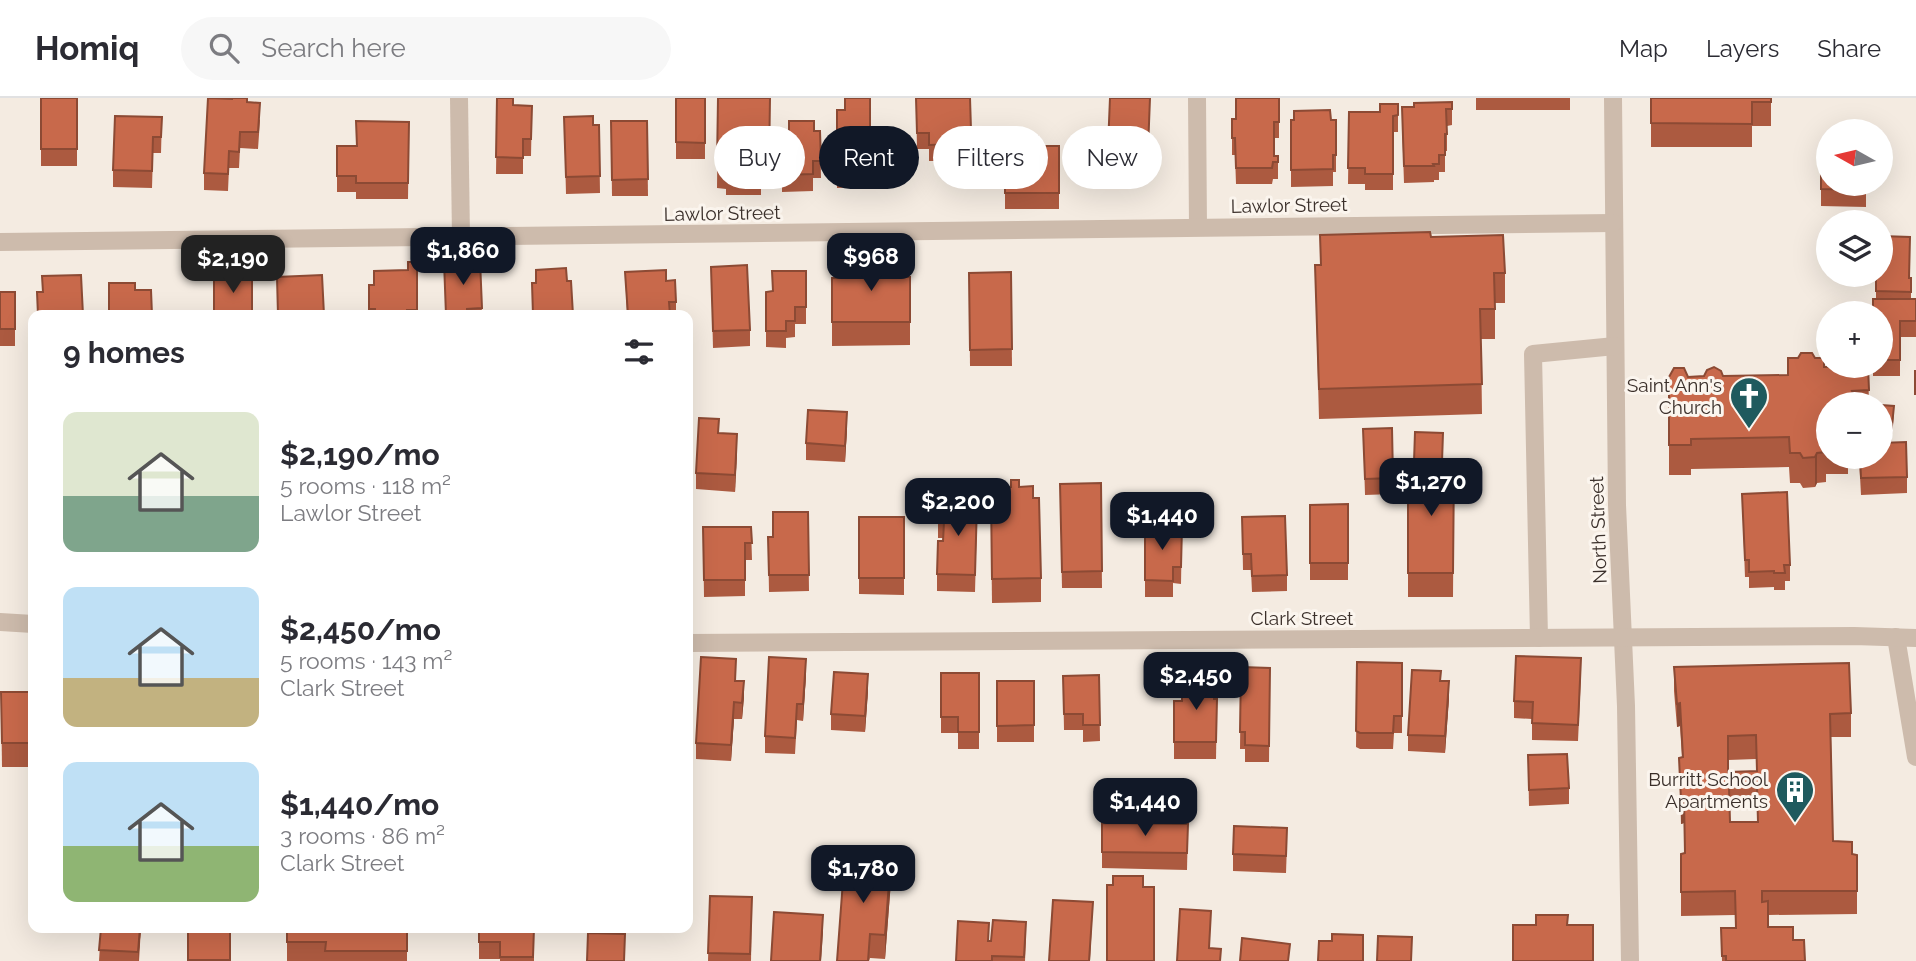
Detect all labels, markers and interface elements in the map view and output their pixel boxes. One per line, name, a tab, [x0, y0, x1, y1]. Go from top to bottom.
search box	[181, 17, 671, 80]
text: Homiq	[35, 29, 139, 68]
icon: search	[205, 29, 243, 67]
text: Search here	[261, 33, 406, 63]
text: Map	[1619, 34, 1668, 63]
text: Layers	[1706, 34, 1779, 63]
text: Share	[1817, 34, 1881, 63]
north arrow	[1816, 119, 1894, 196]
map controls	[1816, 119, 1893, 469]
chip: Buy	[714, 126, 805, 189]
chip: Rent	[819, 126, 919, 189]
chip: Filters	[933, 126, 1048, 189]
chip: New	[1062, 126, 1162, 189]
street label: Lawlor Street	[1230, 193, 1348, 217]
street label: Lawlor Street	[663, 201, 781, 225]
button: layers	[1816, 210, 1893, 287]
pin: $1,860	[406, 228, 520, 287]
pin: $968	[830, 234, 912, 293]
pin: $2,190	[176, 236, 290, 295]
text: $1,860	[426, 236, 500, 263]
text: $968	[843, 242, 899, 269]
text: $2,190	[197, 244, 269, 271]
button: +	[1816, 301, 1893, 378]
icon: filters	[620, 333, 658, 371]
text: 9 homes	[63, 335, 185, 370]
place label: Saint Ann's Church	[1627, 374, 1722, 418]
church icon: Saint Ann's Church	[1728, 375, 1770, 430]
button: −	[1816, 392, 1893, 469]
text: $2,190/mo	[280, 437, 440, 472]
icon: home	[119, 440, 203, 524]
pin: $1,270	[1374, 458, 1488, 518]
text: $1,270	[1395, 467, 1467, 494]
text: 5 rooms · 118 m²	[280, 472, 451, 499]
street label: North Street	[1585, 475, 1611, 584]
pin: $2,200	[901, 478, 1015, 538]
text: $2,200	[921, 487, 995, 514]
pin: $1,440	[1105, 492, 1219, 552]
text: Lawlor Street	[280, 499, 421, 526]
text: $1,440	[1126, 501, 1198, 528]
street label: Clark Street	[1251, 607, 1354, 629]
text: $2,450/mo	[280, 612, 441, 647]
icon: home	[119, 615, 203, 699]
text: 5 rooms · 143 m²	[280, 647, 452, 674]
pin: $2,450	[1139, 652, 1253, 712]
text: $2,450	[1160, 661, 1232, 688]
text: Clark Street	[280, 674, 404, 701]
place label: Burritt School Apartments	[1648, 768, 1769, 812]
building icon: Burritt School Apartments	[1774, 769, 1816, 824]
pin: $1,440	[1088, 778, 1202, 838]
text: $1,440/mo	[280, 787, 439, 822]
text: $1,440	[1109, 787, 1181, 814]
icon: home	[119, 790, 203, 874]
text: 3 rooms · 86 m²	[280, 822, 445, 849]
pin: $1,780	[806, 846, 920, 905]
text: Clark Street	[280, 849, 404, 876]
text: $1,780	[827, 854, 899, 881]

